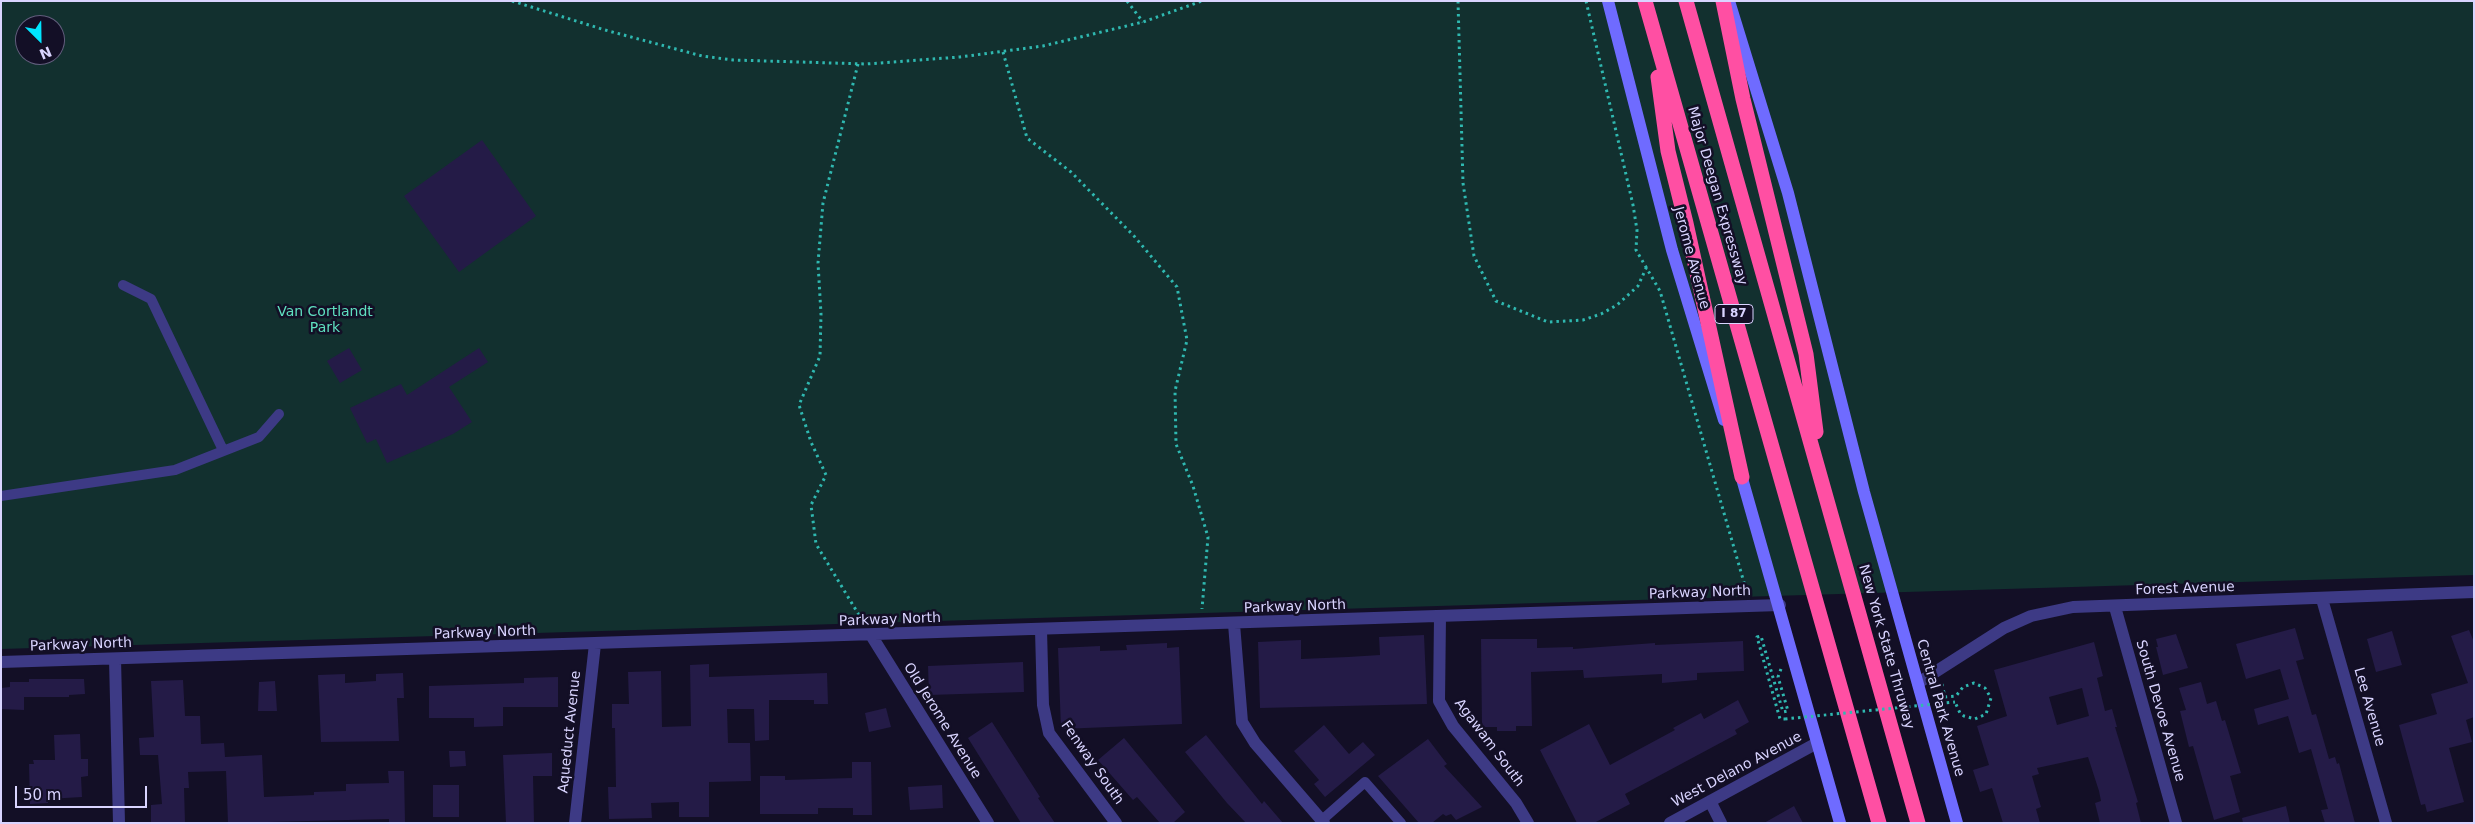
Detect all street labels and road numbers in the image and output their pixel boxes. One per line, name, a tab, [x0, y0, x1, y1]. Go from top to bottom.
street label: Major Deegan Expressway	[1683, 105, 1751, 287]
street label: Jerome Avenue	[1669, 205, 1713, 311]
road number: I 87	[1715, 304, 1753, 324]
street label: New York State Thruway	[1854, 563, 1918, 731]
street label: Forest Avenue	[2135, 579, 2235, 599]
street label: Parkway North	[1649, 583, 1751, 603]
street label: Parkway North	[1244, 597, 1346, 617]
street label: Parkway North	[839, 610, 941, 630]
street label: Parkway North	[434, 623, 536, 643]
street label: Parkway North	[30, 635, 132, 655]
street label: Central Park Avenue	[1912, 637, 1968, 779]
street label: South Devoe Avenue	[2132, 638, 2188, 784]
street label: Old Jerome Avenue	[899, 660, 985, 782]
street label: Lee Avenue	[2350, 666, 2388, 748]
street label: Aqueduct Avenue	[555, 670, 585, 794]
street label: Agawam South	[1450, 696, 1528, 790]
street label: Fenway South	[1057, 718, 1127, 808]
street label: West Delano Avenue	[1669, 729, 1805, 811]

